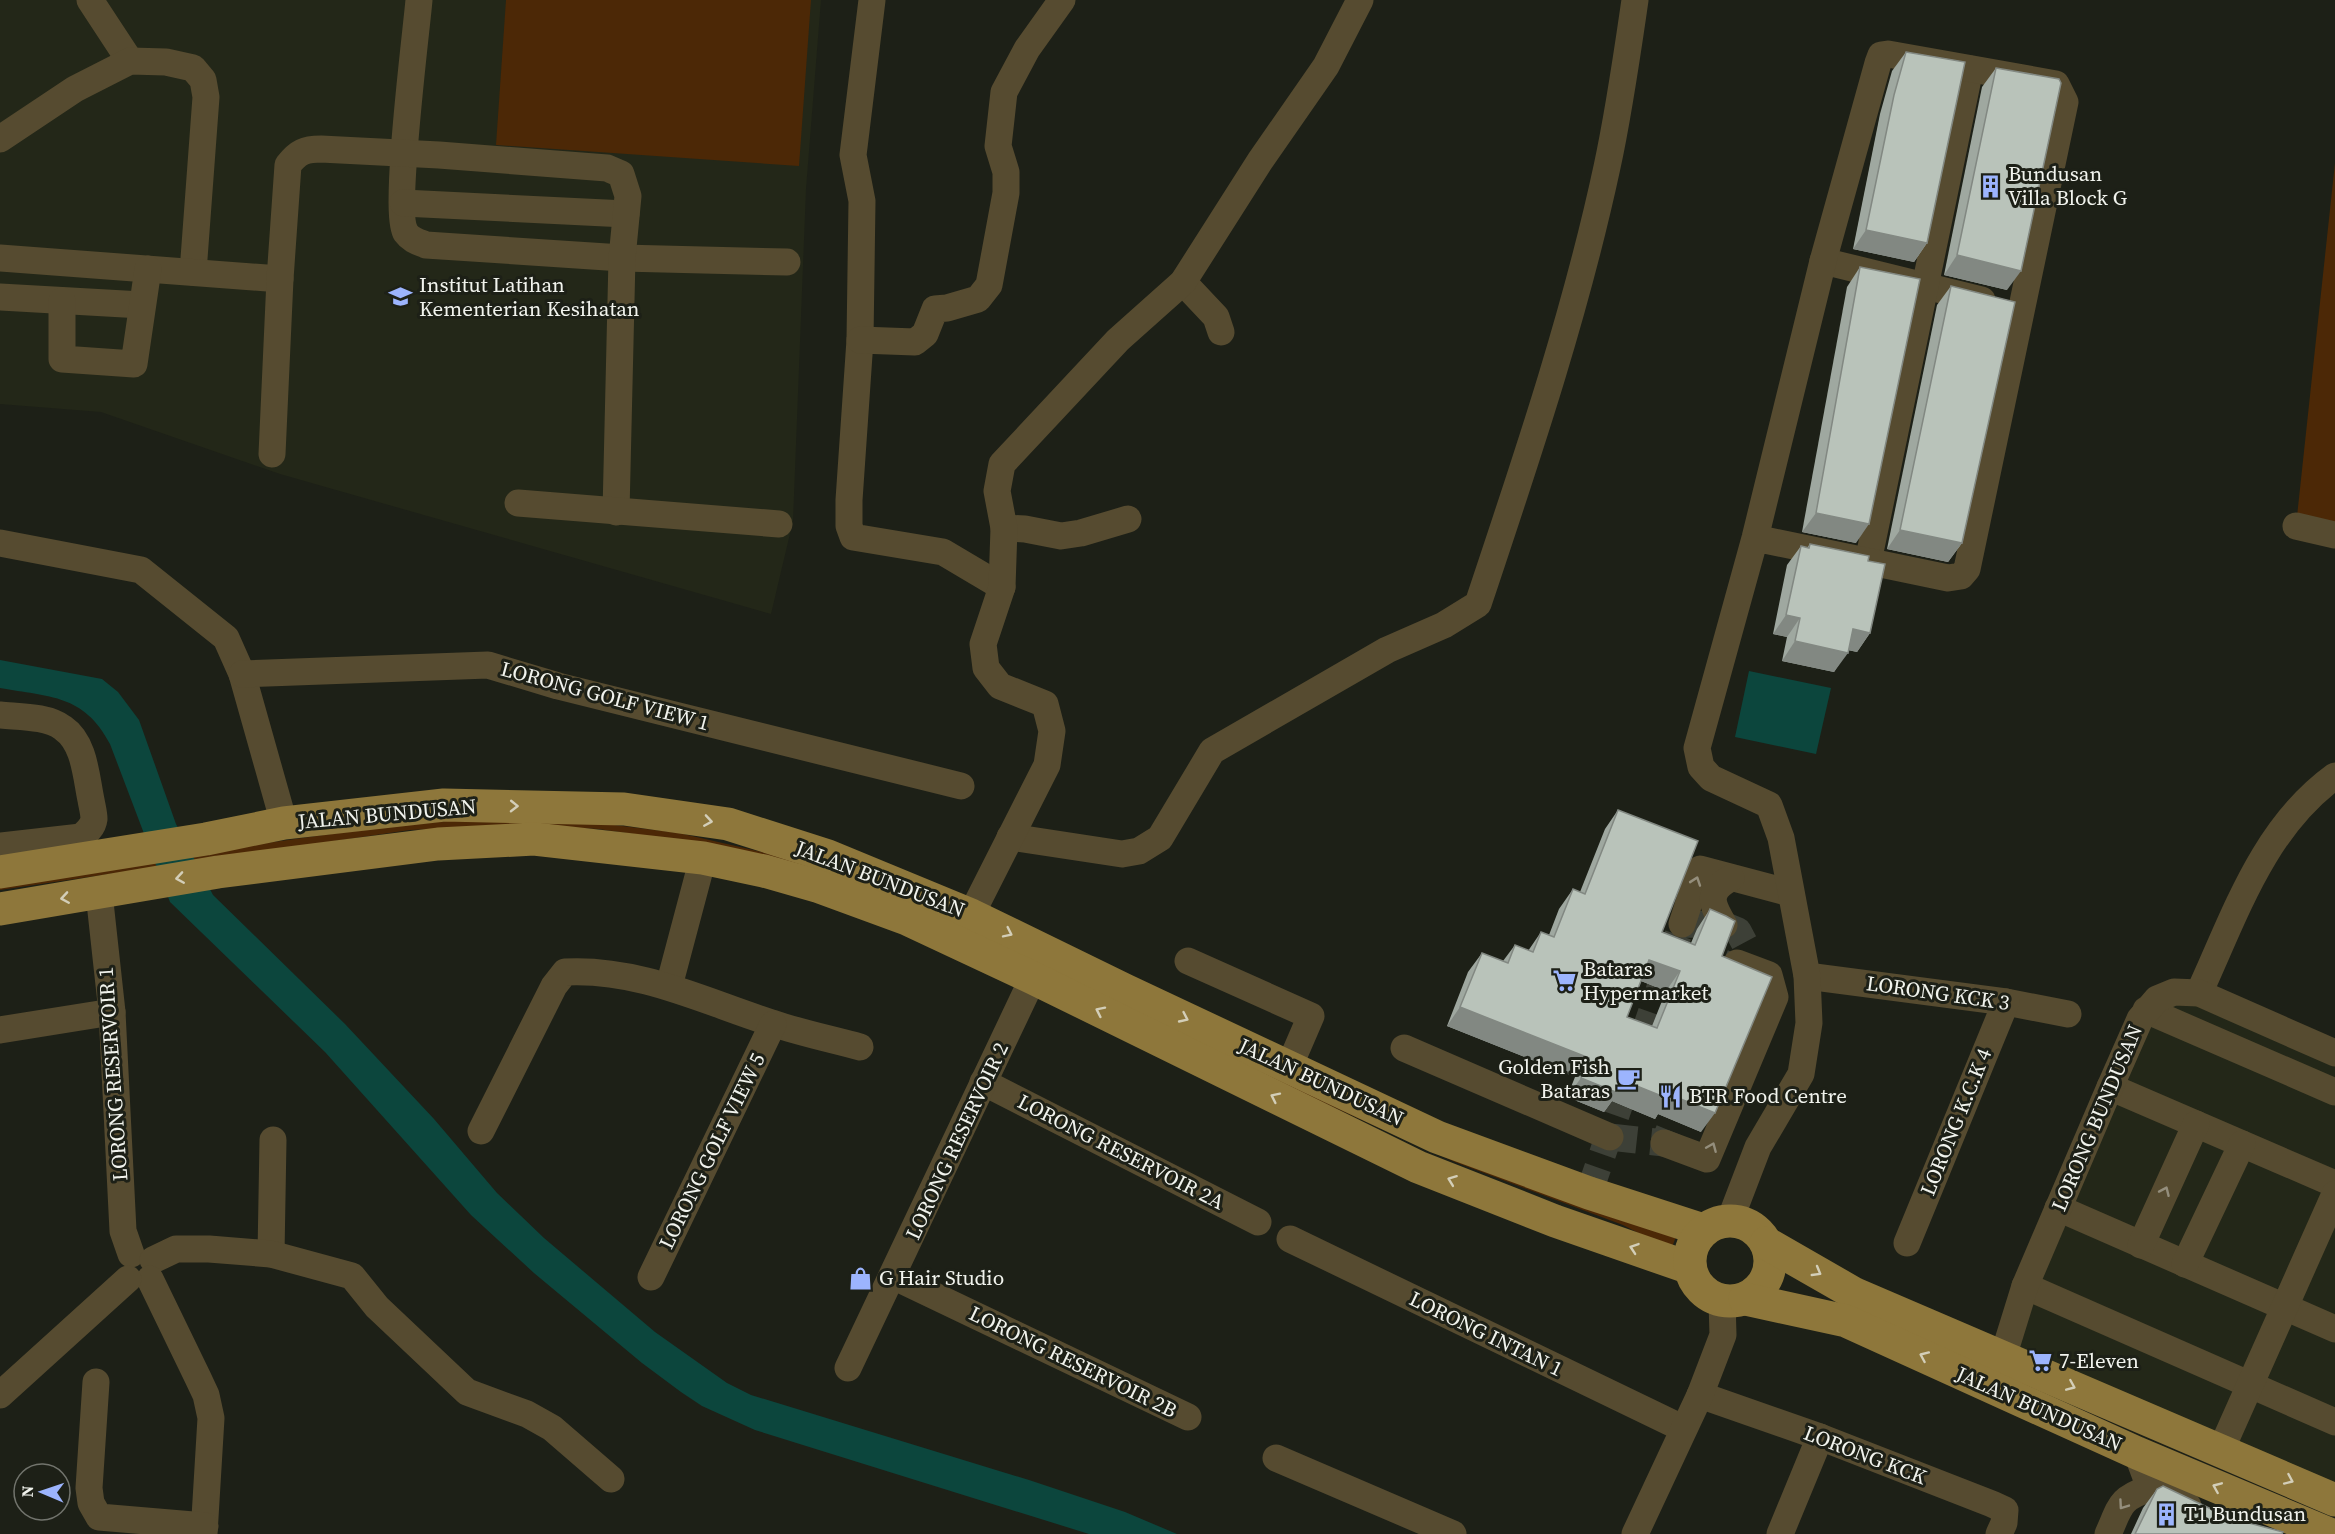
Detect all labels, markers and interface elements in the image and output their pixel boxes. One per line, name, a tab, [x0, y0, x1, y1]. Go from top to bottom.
place label: Bundusan Villa Block G	[2008, 159, 2127, 212]
building icon: Bundusan Villa Block G	[1977, 173, 2003, 199]
place label: Institut Latihan Kementerian Kesihatan	[419, 270, 640, 323]
school or university icon: Institut Latihan Kementerian Kesihatan	[388, 284, 414, 310]
street label: LORONG GOLF VIEW 1	[498, 654, 713, 737]
street label: JALAN BUNDUSAN	[296, 791, 477, 836]
one-way arrow	[510, 800, 519, 813]
one-way arrow	[703, 815, 713, 827]
street label: JALAN BUNDUSAN	[790, 833, 969, 924]
one-way arrow	[176, 871, 186, 884]
one-way arrow	[1689, 876, 1702, 887]
one-way arrow	[60, 892, 69, 904]
one-way arrow	[1002, 925, 1013, 937]
place label: Bataras Hypermarket	[1583, 954, 1708, 1007]
street label: LORONG RESERVOIR 1	[91, 966, 134, 1182]
supermarket icon: Bataras Hypermarket	[1552, 968, 1578, 994]
street label: LORONG KCK 3	[1865, 968, 2012, 1017]
one-way arrow	[1096, 1007, 1107, 1019]
one-way arrow	[1177, 1010, 1188, 1022]
street label: LORONG BUNDUSAN	[2044, 1020, 2149, 1216]
street label: JALAN BUNDUSAN	[1233, 1030, 1408, 1133]
street label: LORONG RESERVOIR 2	[898, 1037, 1015, 1244]
street label: LORONG K.C.K 4	[1913, 1043, 1998, 1200]
street label: LORONG GOLF VIEW 5	[651, 1048, 772, 1254]
place label: Golden Fish Bataras	[1498, 1052, 1610, 1105]
cafe icon: Golden Fish Bataras	[1615, 1066, 1641, 1092]
place label: BTR Food Centre	[1689, 1081, 1847, 1110]
restaurant icon: BTR Food Centre	[1658, 1083, 1684, 1109]
street label: LORONG RESERVOIR 2A	[1013, 1087, 1230, 1216]
one-way arrow	[1271, 1093, 1282, 1105]
one-way arrow	[1705, 1142, 1717, 1153]
one-way arrow	[1447, 1175, 1457, 1188]
one-way arrow	[2158, 1187, 2170, 1198]
one-way arrow	[1629, 1243, 1640, 1256]
place label: G Hair Studio	[879, 1263, 1004, 1292]
shop icon: G Hair Studio	[848, 1265, 874, 1291]
one-way arrow	[1811, 1265, 1821, 1277]
street label: LORONG INTAN 1	[1405, 1284, 1568, 1383]
street label: LORONG RESERVOIR 2B	[964, 1299, 1182, 1425]
place label: 7-Eleven	[2059, 1346, 2139, 1375]
supermarket icon: 7-Eleven	[2028, 1348, 2054, 1374]
one-way arrow	[1919, 1352, 1930, 1364]
street label: JALAN BUNDUSAN	[1951, 1358, 2127, 1458]
one-way arrow	[2065, 1379, 2076, 1391]
street label: LORONG KCK	[1800, 1418, 1931, 1491]
north arrow	[12, 1462, 72, 1522]
one-way arrow	[2282, 1473, 2293, 1485]
one-way arrow	[2212, 1482, 2223, 1494]
text: N	[16, 1485, 38, 1498]
one-way arrow	[2119, 1498, 2130, 1509]
place label: T1 Bundusan	[2184, 1499, 2306, 1528]
building icon: T1 Bundusan	[2153, 1501, 2179, 1527]

